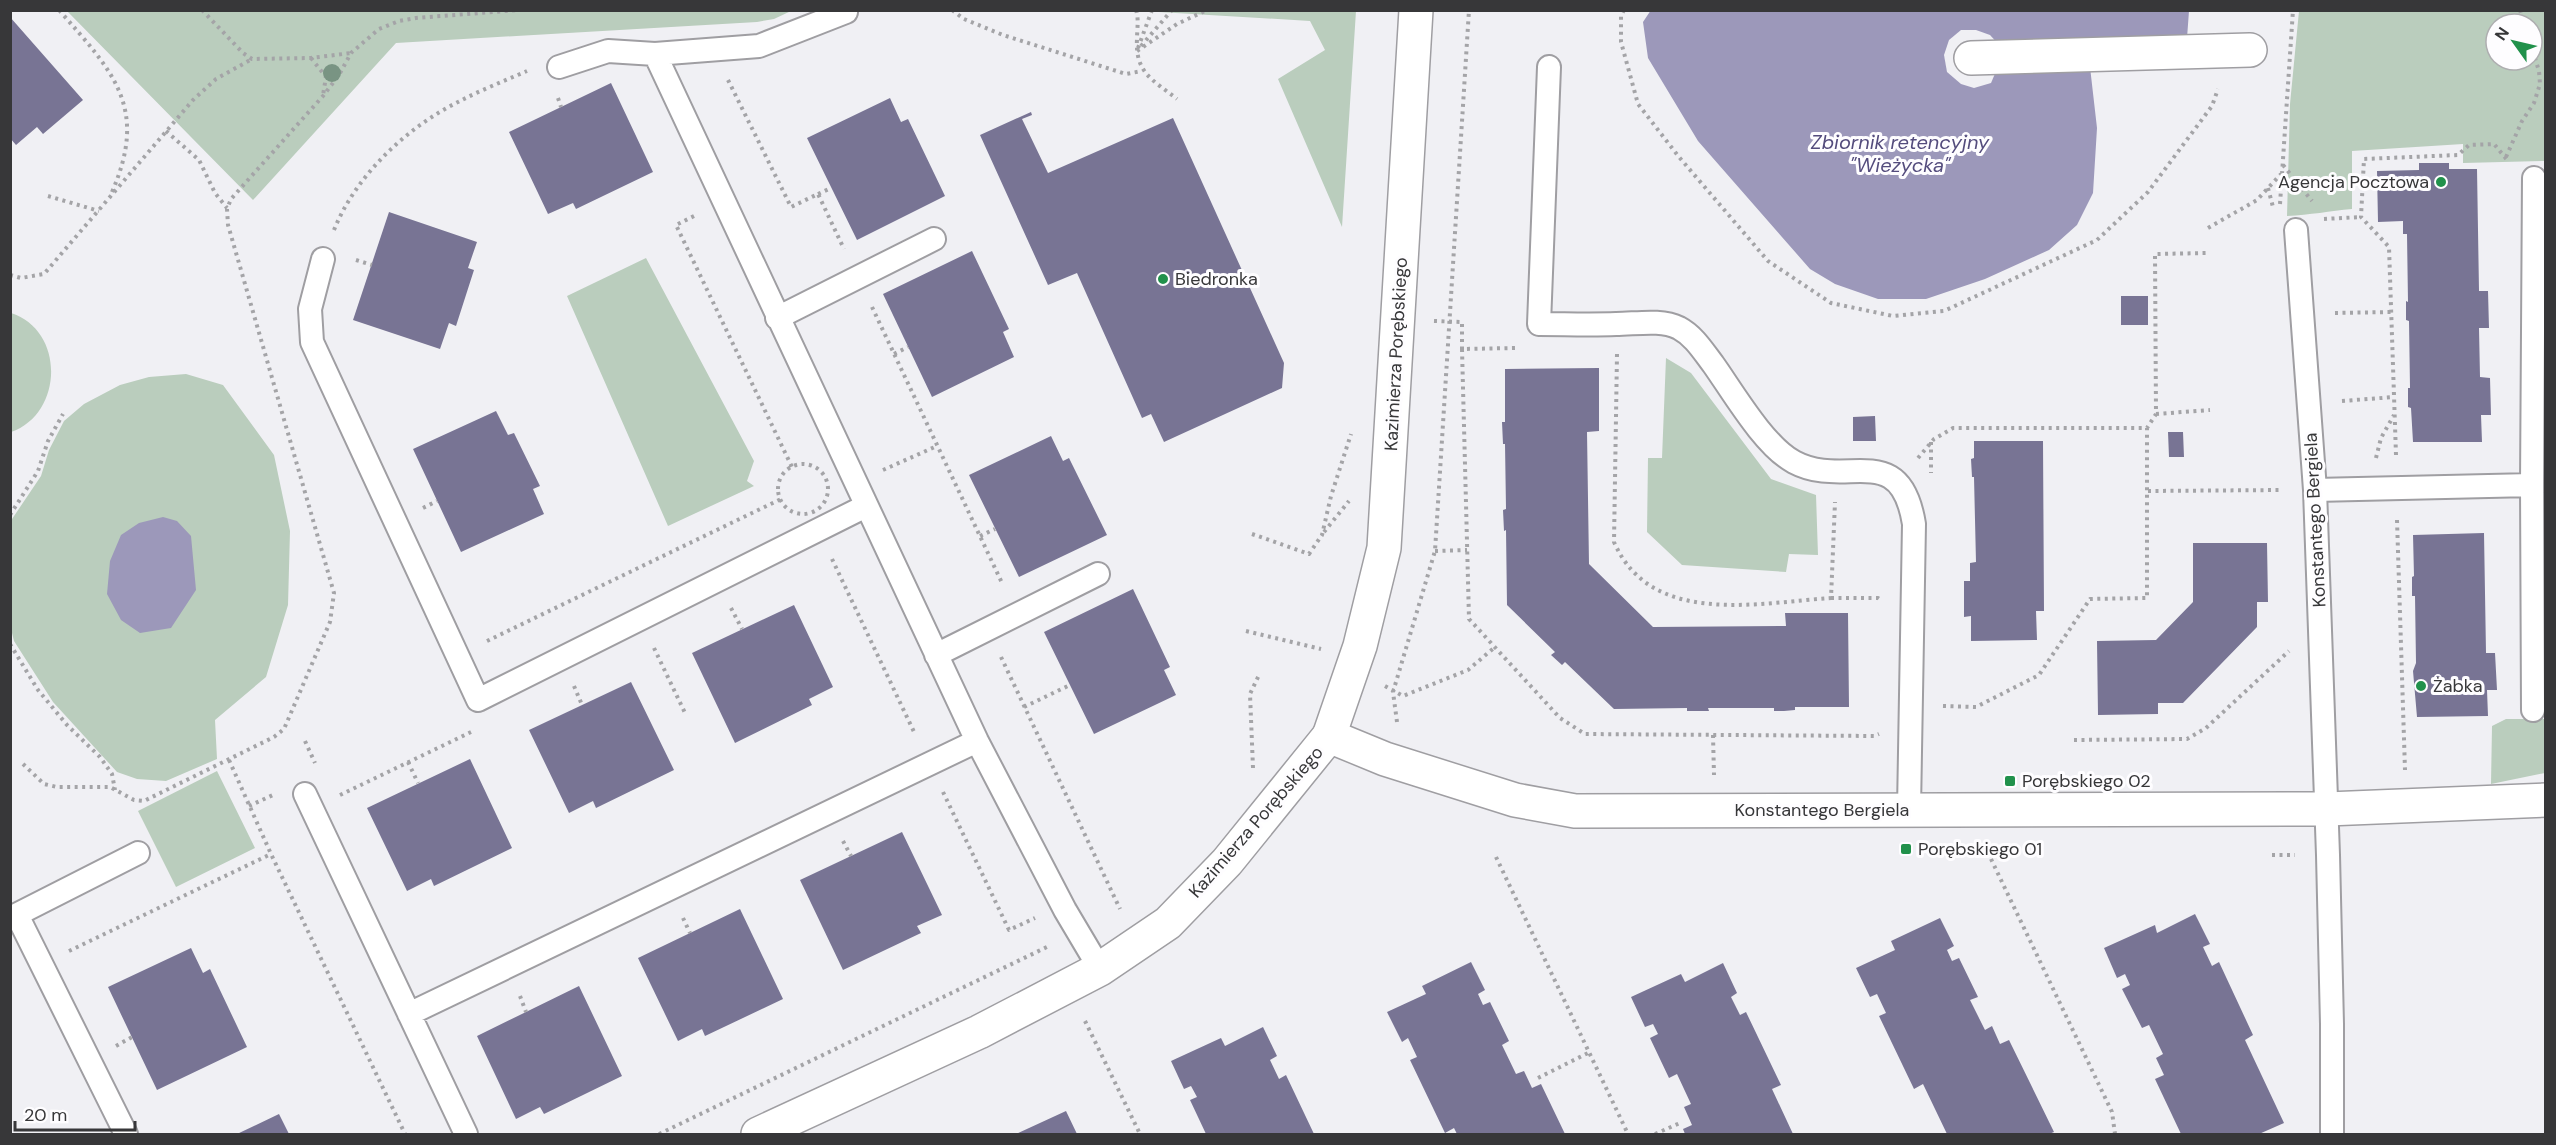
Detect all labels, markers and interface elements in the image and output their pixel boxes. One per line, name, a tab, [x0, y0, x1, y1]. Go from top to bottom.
north arrow	[2484, 12, 2544, 72]
text: N	[2490, 23, 2514, 45]
water label: Zbiornik retencyjny "Wieżycka"	[1811, 129, 1990, 178]
place label: Agencja Pocztowa	[2278, 170, 2429, 194]
marker: Agencja Pocztowa	[2434, 175, 2448, 189]
street label: Kazimierza Porębskiego	[1379, 257, 1413, 451]
place label: Biedronka	[1175, 267, 1258, 291]
marker: Biedronka	[1156, 272, 1170, 286]
street label: Konstantego Bergiela	[2298, 432, 2332, 608]
place label: Żabka	[2433, 674, 2483, 698]
marker: Żabka	[2414, 679, 2428, 693]
street label: Kazimierza Porębskiego	[1183, 741, 1329, 903]
place label: Porębskiego 02	[2022, 769, 2151, 793]
marker: Porębskiego 02	[2003, 774, 2017, 788]
street label: Konstantego Bergiela	[1735, 798, 1909, 822]
place label: Porębskiego 01	[1918, 837, 2042, 861]
marker: Porębskiego 01	[1899, 842, 1913, 856]
scale bar	[15, 1094, 135, 1132]
text: 20 m	[24, 1103, 67, 1127]

